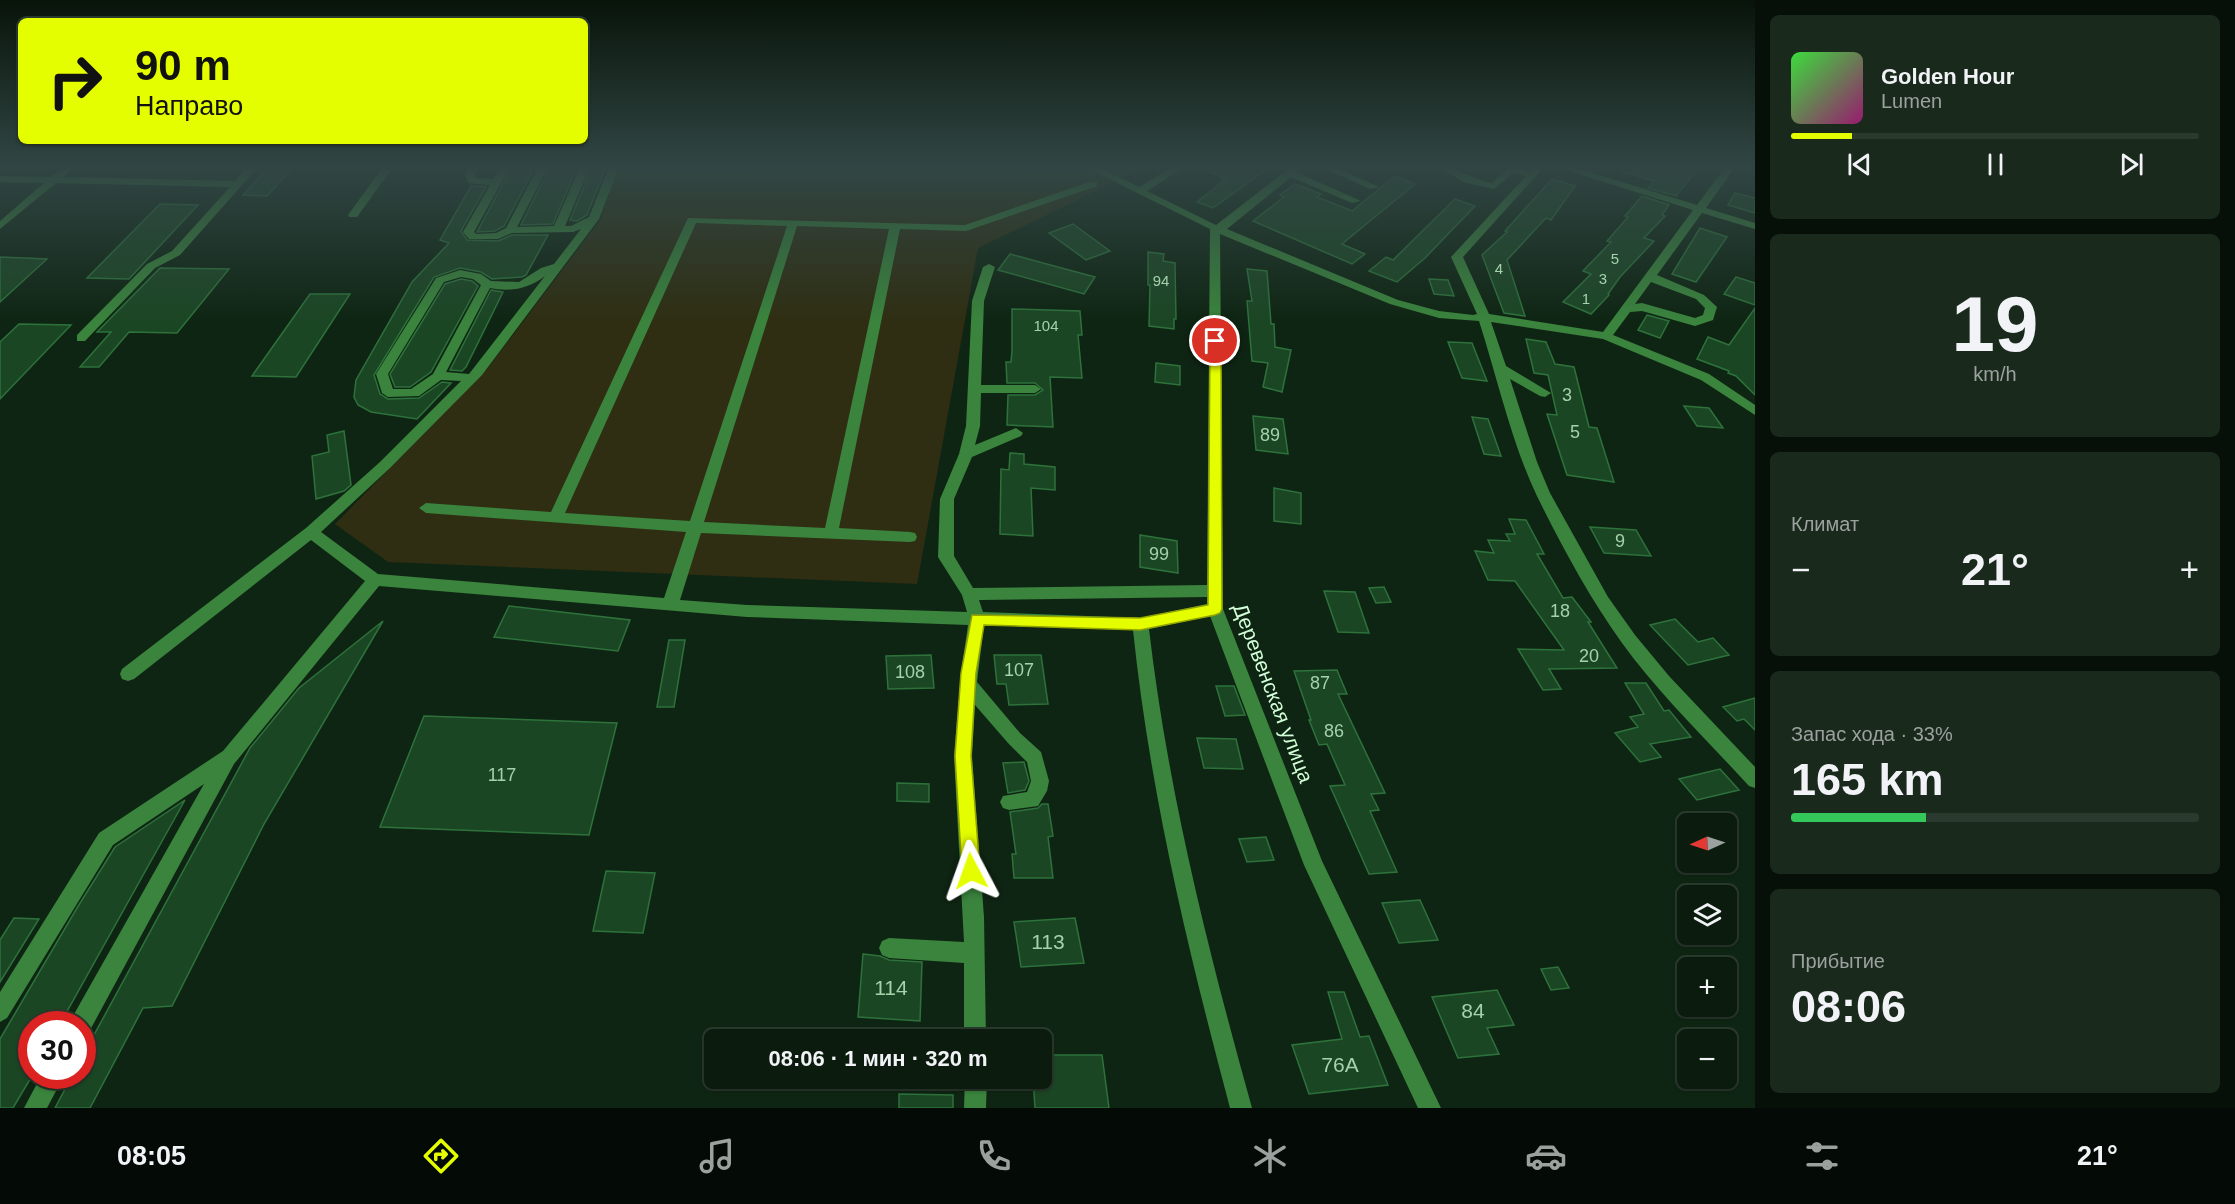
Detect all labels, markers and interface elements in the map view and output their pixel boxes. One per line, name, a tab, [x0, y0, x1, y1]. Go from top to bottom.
icon: right	[36, 42, 114, 120]
text: 90 m	[135, 42, 231, 89]
text: Golden Hour	[1881, 64, 2014, 89]
text: Lumen	[1881, 90, 1942, 112]
text: Направо	[135, 91, 243, 121]
icon: previous	[1843, 148, 1876, 181]
icon: pause	[1979, 148, 2012, 181]
icon: next	[2115, 148, 2148, 181]
house number: 5	[1611, 250, 1619, 267]
house number: 4	[1495, 260, 1503, 277]
house number: 3	[1599, 270, 1607, 287]
house number: 94	[1153, 272, 1169, 289]
text: 19	[1952, 280, 2038, 368]
house number: 1	[1582, 290, 1590, 307]
pin	[1189, 315, 1240, 366]
house number: 104	[1033, 317, 1059, 334]
icon: arrive	[1198, 324, 1231, 357]
text: km/h	[1973, 363, 2017, 385]
house number: 3	[1562, 385, 1572, 405]
house number: 5	[1570, 422, 1580, 442]
house number: 89	[1260, 425, 1280, 445]
text: Климат	[1791, 513, 1859, 535]
house number: 9	[1615, 531, 1625, 551]
house number: 99	[1149, 544, 1169, 564]
text: 21°	[1961, 544, 2029, 595]
text: −	[1791, 551, 1810, 588]
text: +	[2180, 551, 2199, 588]
street label: Деревенская улица	[1229, 600, 1318, 786]
house number: 18	[1550, 601, 1570, 621]
house number: 20	[1579, 646, 1599, 666]
house number: 107	[1004, 660, 1034, 680]
house number: 108	[895, 662, 925, 682]
house number: 87	[1310, 673, 1330, 693]
house number: 86	[1324, 721, 1344, 741]
text: Запас хода · 33%	[1791, 723, 1953, 745]
text: 165 km	[1791, 754, 1944, 805]
house number: 117	[488, 765, 516, 785]
north arrow	[1677, 813, 1737, 873]
map controls	[1677, 813, 1737, 1089]
position arrow	[939, 839, 1003, 903]
button: layers	[1677, 885, 1737, 945]
house number: 113	[1031, 930, 1065, 953]
text: Прибытие	[1791, 950, 1885, 972]
button: +	[1677, 957, 1737, 1017]
house number: 114	[874, 976, 908, 999]
text: 08:06	[1791, 981, 1906, 1032]
house number: 84	[1461, 999, 1485, 1022]
speed limit sign: 30	[18, 1011, 96, 1089]
button: −	[1677, 1029, 1737, 1089]
text: 08:06 · 1 мин · 320 m	[768, 1046, 988, 1071]
house number: 76А	[1321, 1053, 1359, 1076]
icon: directions	[420, 1135, 462, 1177]
icon: music	[696, 1135, 738, 1177]
icon: phone	[973, 1135, 1015, 1177]
icon: climate	[1249, 1135, 1291, 1177]
icon: car	[1525, 1135, 1567, 1177]
icon: filters	[1801, 1135, 1843, 1177]
text: 08:05	[117, 1141, 186, 1171]
text: 21°	[2077, 1141, 2118, 1171]

